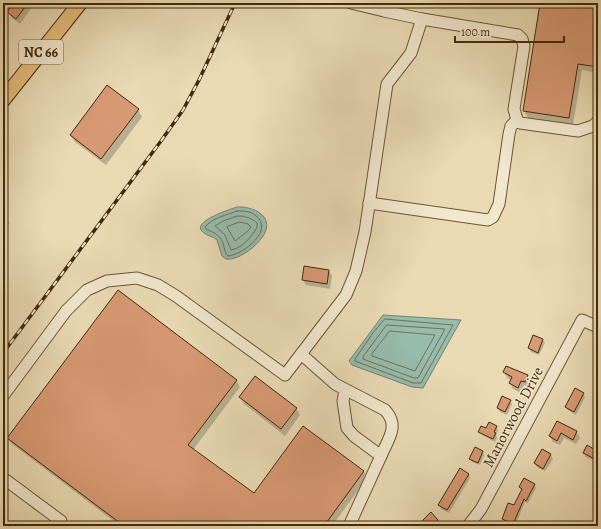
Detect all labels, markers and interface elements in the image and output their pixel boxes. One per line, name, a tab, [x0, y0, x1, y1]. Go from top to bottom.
scale bar	[455, 18, 564, 44]
text: 100 m	[461, 24, 490, 40]
road number: NC 66	[19, 40, 63, 64]
street label: Manorwood Drive	[478, 363, 548, 471]

